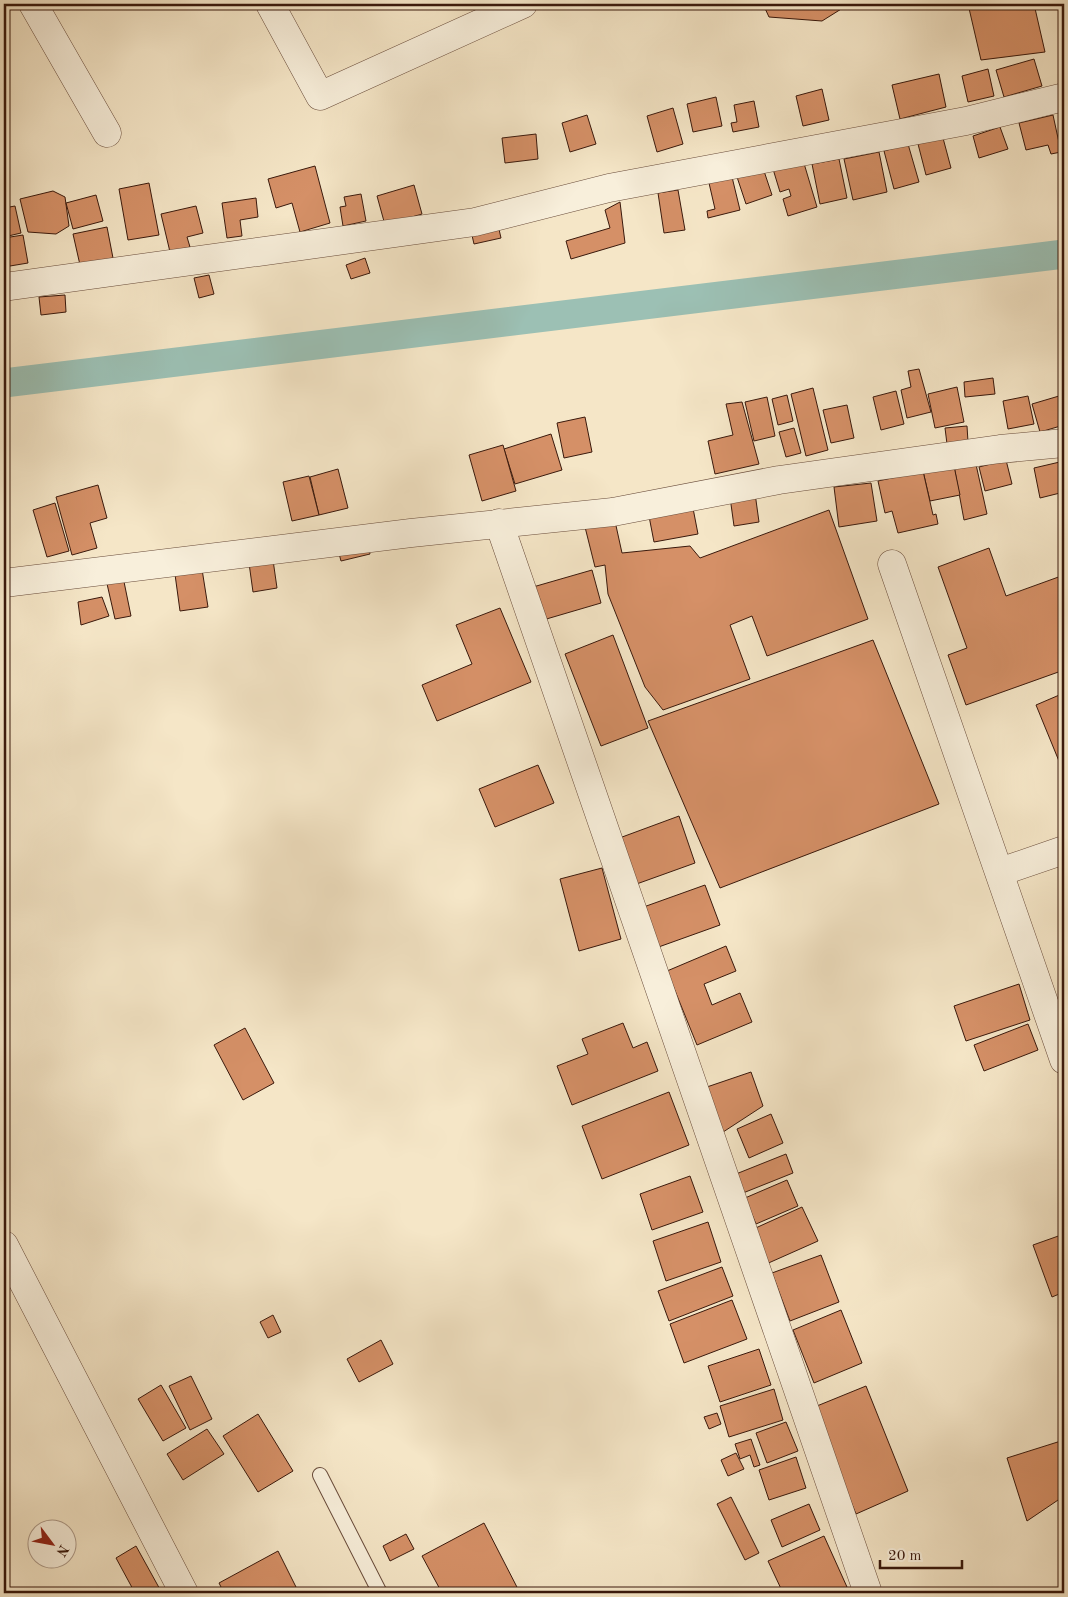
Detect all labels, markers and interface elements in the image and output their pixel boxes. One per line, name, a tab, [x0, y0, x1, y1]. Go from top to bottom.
north arrow	[28, 1520, 78, 1570]
scale bar	[880, 1537, 963, 1569]
text: N	[53, 1542, 71, 1559]
text: 20 m	[888, 1549, 922, 1564]

